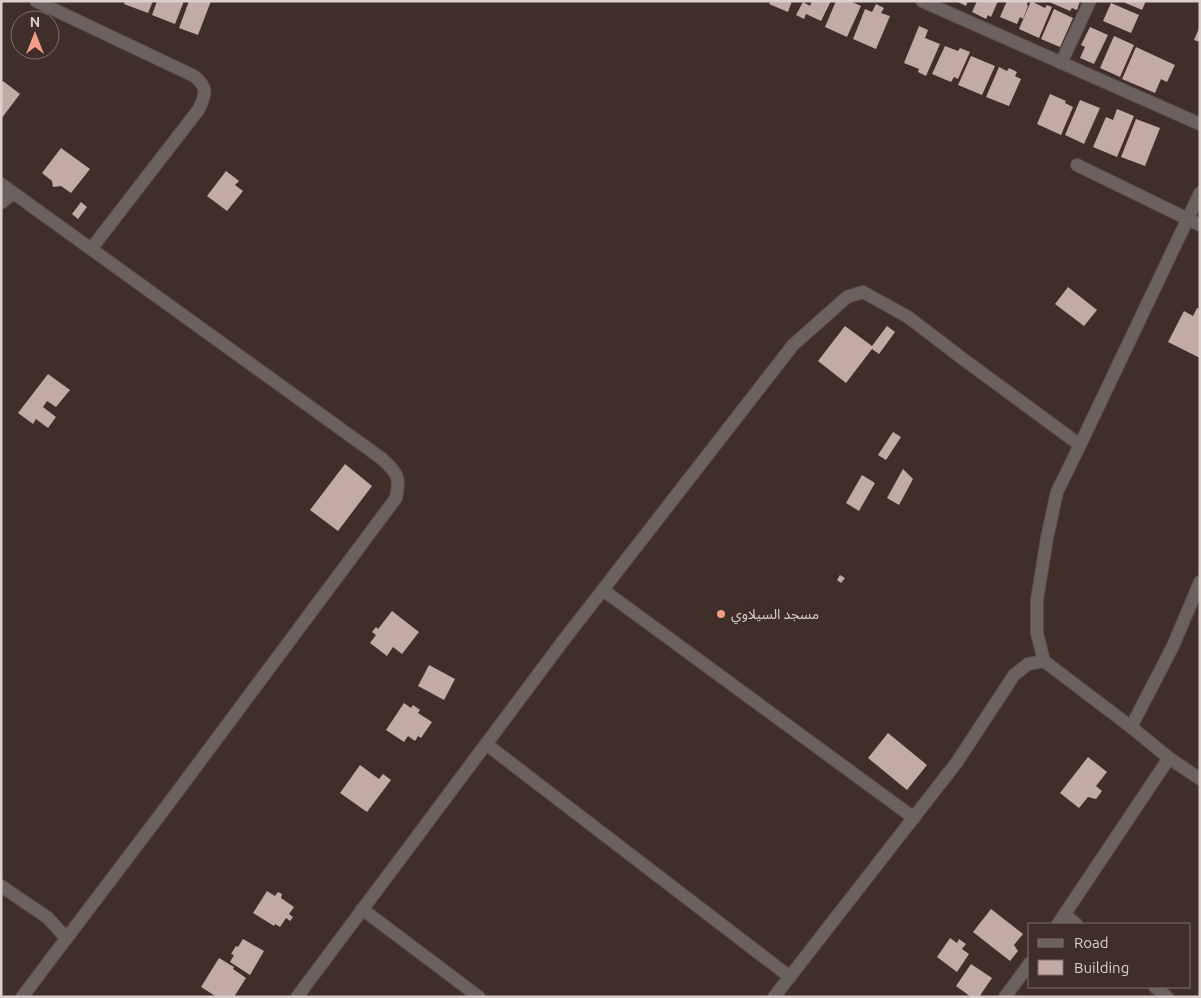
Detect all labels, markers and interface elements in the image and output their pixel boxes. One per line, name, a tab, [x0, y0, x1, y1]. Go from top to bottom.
north arrow	[10, 10, 60, 60]
text: N	[30, 14, 40, 30]
place label: مسجد السيلاوي	[731, 606, 819, 625]
marker: مسجد السيلاوي	[715, 608, 727, 620]
legend	[1028, 923, 1191, 988]
text: Road	[1074, 934, 1109, 951]
text: Building	[1074, 959, 1129, 976]

